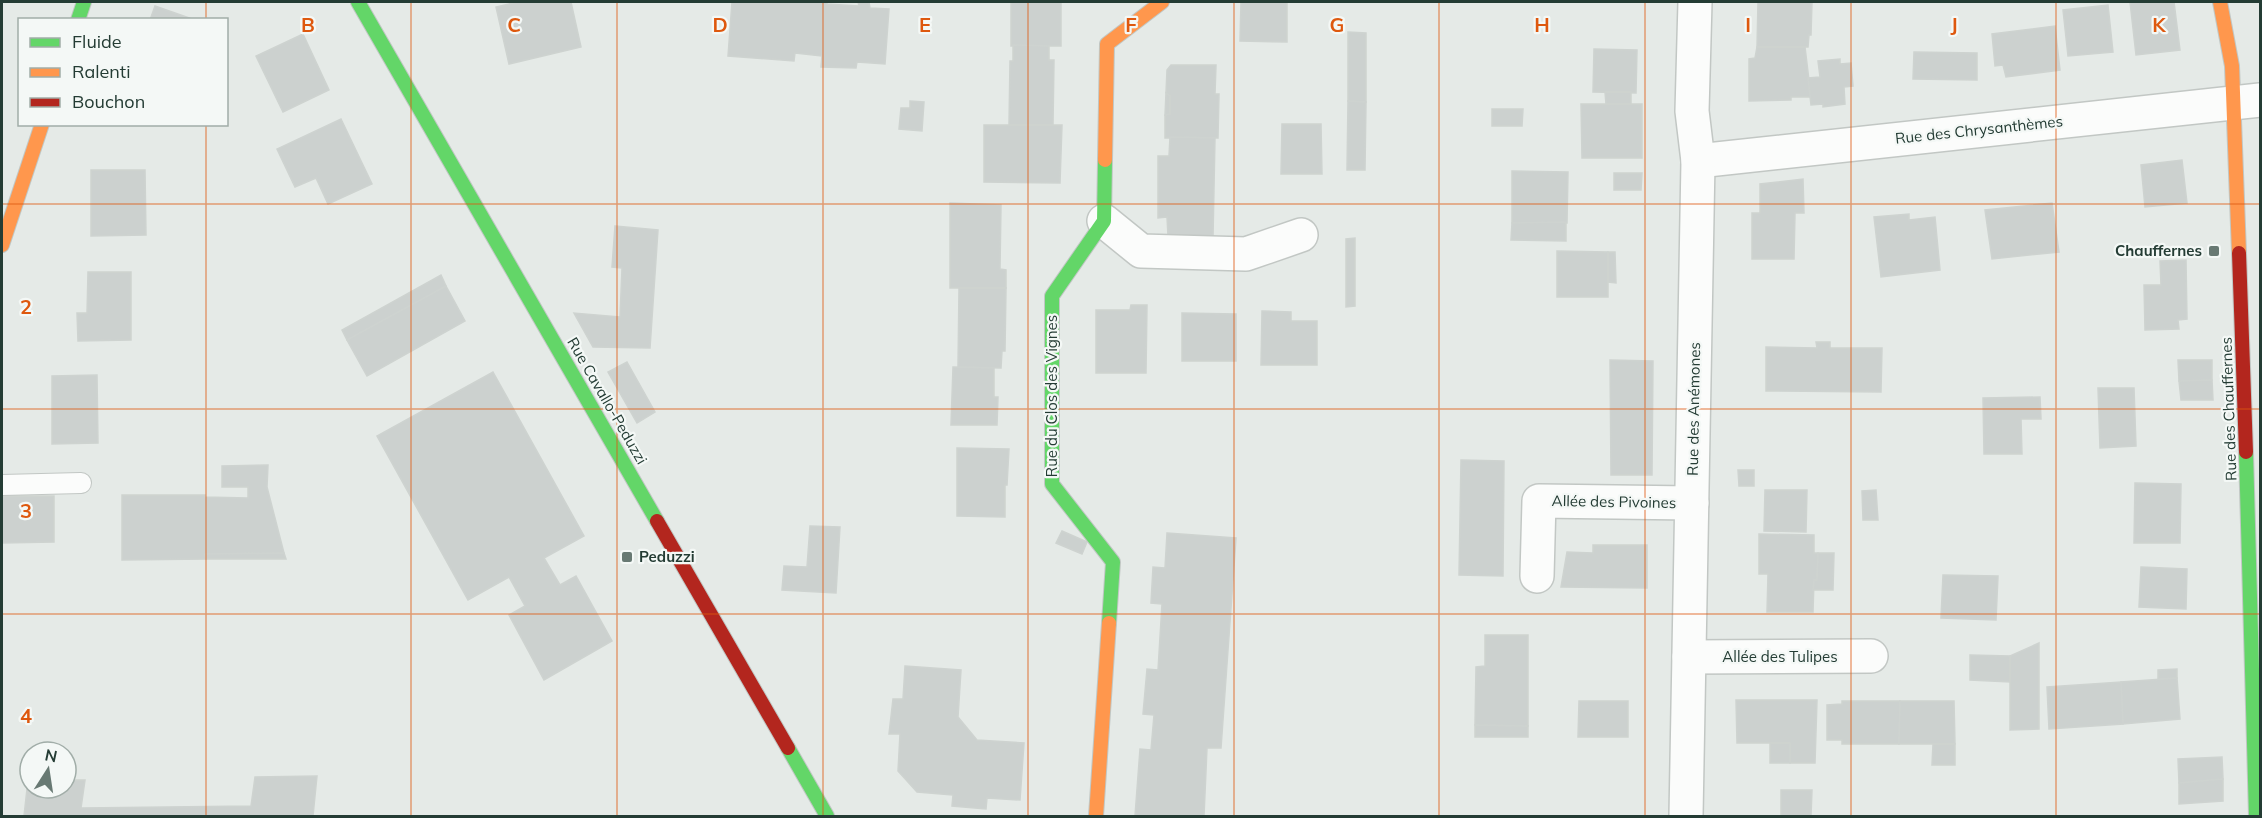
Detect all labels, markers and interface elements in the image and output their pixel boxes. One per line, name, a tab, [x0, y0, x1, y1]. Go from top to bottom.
text: B	[301, 12, 315, 37]
text: C	[507, 12, 521, 37]
text: D	[712, 12, 728, 37]
text: E	[919, 12, 931, 37]
text: F	[1125, 12, 1137, 37]
text: G	[1330, 12, 1344, 37]
text: H	[1534, 12, 1550, 37]
text: I	[1745, 12, 1751, 37]
text: J	[1950, 12, 1958, 37]
text: K	[2152, 12, 2166, 37]
legend	[18, 18, 228, 126]
text: Fluide	[72, 30, 122, 53]
text: Ralenti	[72, 60, 130, 83]
text: Bouchon	[72, 90, 145, 113]
street label: Rue des Chrysanthèmes	[1894, 111, 2064, 148]
place label: Chauffernes	[2115, 241, 2202, 260]
marker: Chauffernes	[2207, 244, 2221, 258]
text: 2	[20, 294, 32, 319]
street label: Rue du Clos des Vignes	[1042, 315, 1061, 477]
street label: Rue Cavallo-Peduzzi	[563, 334, 652, 468]
street label: Rue des Chauffernes	[2216, 337, 2241, 481]
street label: Rue des Anémones	[1683, 342, 1704, 476]
street label: Allée des Pivoines	[1552, 491, 1676, 512]
text: 3	[20, 498, 32, 523]
place label: Peduzzi	[639, 547, 695, 566]
marker: Peduzzi	[620, 550, 634, 564]
street label: Allée des Tulipes	[1722, 647, 1838, 666]
text: 4	[20, 703, 32, 728]
north arrow	[18, 740, 78, 800]
text: N	[43, 744, 59, 766]

